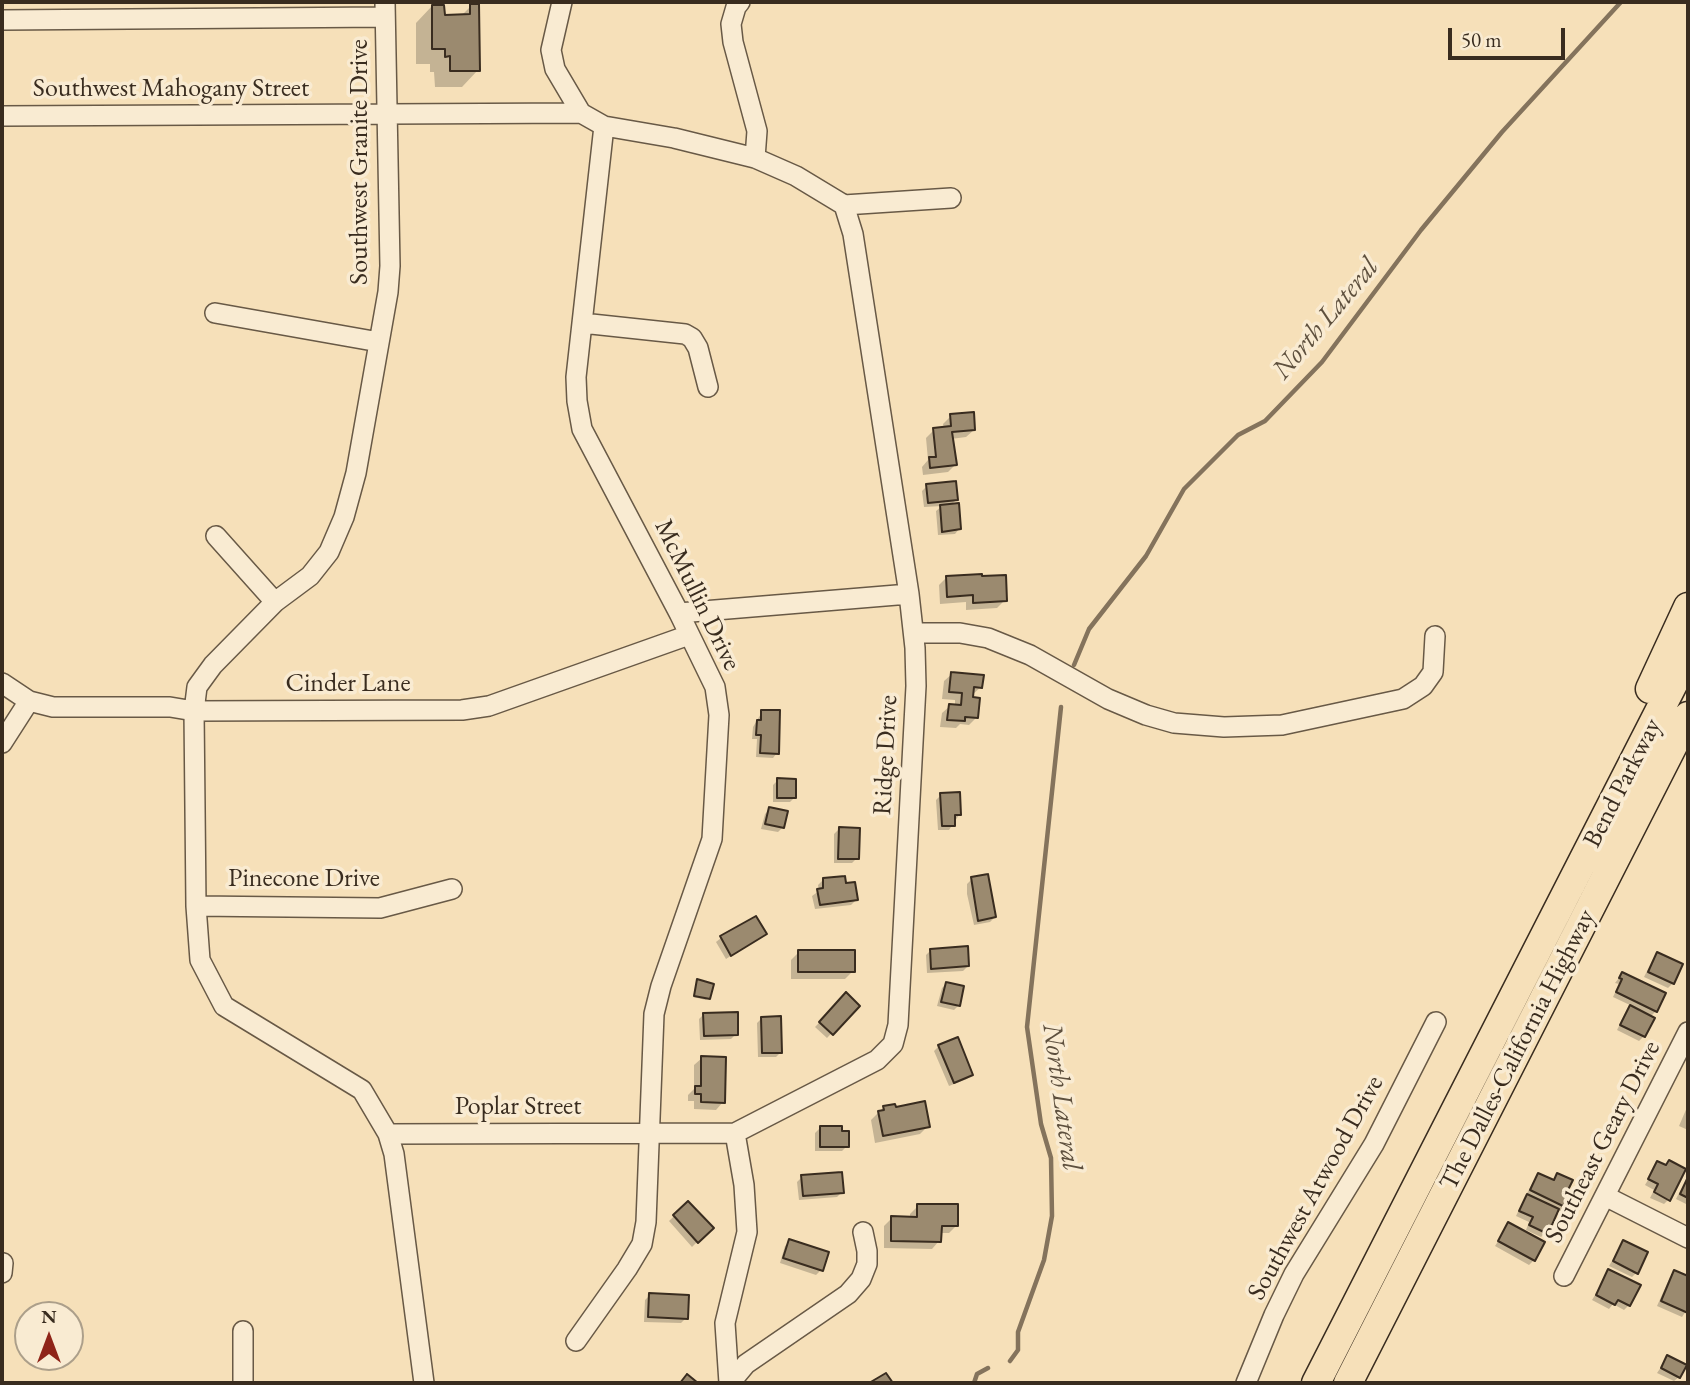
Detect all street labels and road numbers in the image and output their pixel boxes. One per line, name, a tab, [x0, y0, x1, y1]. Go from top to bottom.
street label: Southwest Granite Drive	[344, 39, 376, 285]
street label: Southwest Mahogany Street	[33, 73, 309, 105]
street label: McMullin Drive	[647, 514, 747, 676]
street label: Cinder Lane	[285, 668, 411, 700]
street label: Ridge Drive	[867, 694, 905, 816]
street label: Bend Parkway	[1577, 713, 1669, 853]
street label: Pinecone Drive	[228, 863, 380, 895]
street label: The Dalles-California Highway	[1434, 904, 1602, 1196]
street label: Southeast Geary Drive	[1539, 1036, 1667, 1248]
street label: Southwest Atwood Drive	[1241, 1070, 1391, 1306]
street label: Poplar Street	[455, 1091, 581, 1123]

